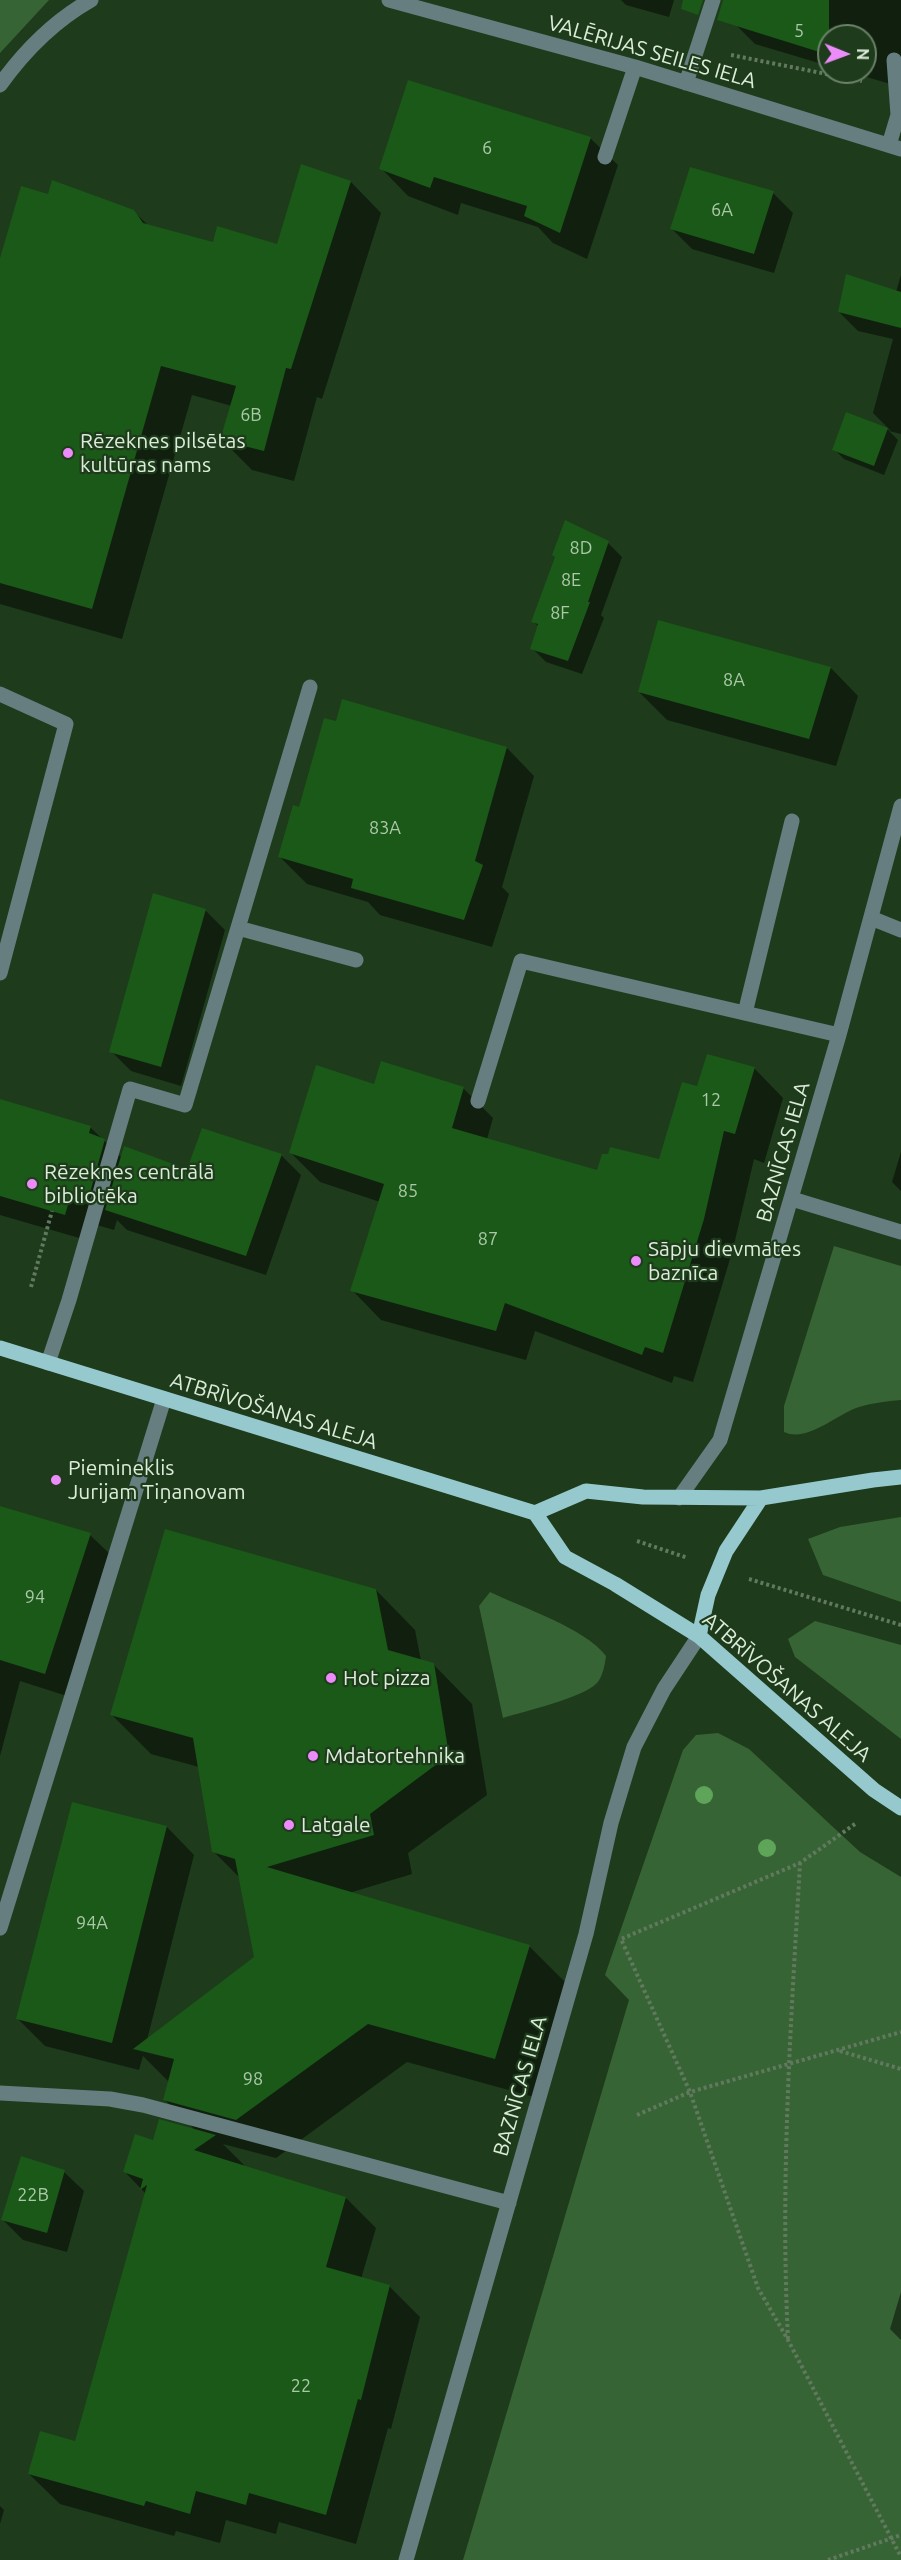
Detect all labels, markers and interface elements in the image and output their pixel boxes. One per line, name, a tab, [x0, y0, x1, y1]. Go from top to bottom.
street label: VALĒRIJAS SEILES IELA	[545, 10, 759, 94]
house number: 5	[794, 20, 804, 42]
north arrow	[817, 24, 877, 84]
text: N	[854, 48, 872, 60]
house number: 6	[482, 137, 492, 159]
house number: 6A	[711, 199, 733, 221]
house number: 6B	[240, 404, 262, 426]
place label: Rēzeknes pilsētas kultūras nams	[80, 428, 246, 478]
marker: Rēzeknes pilsētas kultūras nams	[61, 446, 75, 460]
house number: 8D	[570, 537, 592, 559]
house number: 8E	[561, 569, 581, 591]
house number: 8F	[550, 602, 570, 624]
house number: 8A	[723, 669, 745, 691]
house number: 83A	[369, 817, 401, 839]
street label: BAZNĪCAS IELA	[751, 1079, 815, 1225]
house number: 12	[701, 1089, 721, 1111]
place label: Rēzeknes centrālā bibliotēka	[44, 1159, 214, 1209]
marker: Rēzeknes centrālā bibliotēka	[25, 1177, 39, 1191]
house number: 85	[398, 1180, 418, 1202]
house number: 87	[478, 1228, 498, 1250]
place label: Sāpju dievmātes baznīca	[648, 1236, 801, 1286]
marker: Sāpju dievmātes baznīca	[629, 1254, 643, 1268]
street label: ATBRĪVOŠANAS ALEJA	[167, 1367, 381, 1455]
place label: Piemineklis Jurijam Tiņanovam	[68, 1455, 246, 1505]
marker: Piemineklis Jurijam Tiņanovam	[49, 1473, 63, 1487]
house number: 94	[25, 1586, 45, 1608]
street label: ATBRĪVOŠANAS ALEJA	[698, 1607, 876, 1767]
place label: Hot pizza	[343, 1665, 430, 1691]
marker: Hot pizza	[324, 1671, 338, 1685]
place label: Mdatortehnika	[325, 1743, 465, 1769]
marker: Mdatortehnika	[306, 1749, 320, 1763]
place label: Latgale	[301, 1812, 371, 1838]
marker: Latgale	[282, 1818, 296, 1832]
house number: 94A	[76, 1912, 108, 1934]
street label: BAZNĪCAS IELA	[488, 2013, 552, 2159]
house number: 98	[243, 2068, 263, 2090]
house number: 22B	[17, 2184, 49, 2206]
house number: 22	[291, 2375, 311, 2397]

